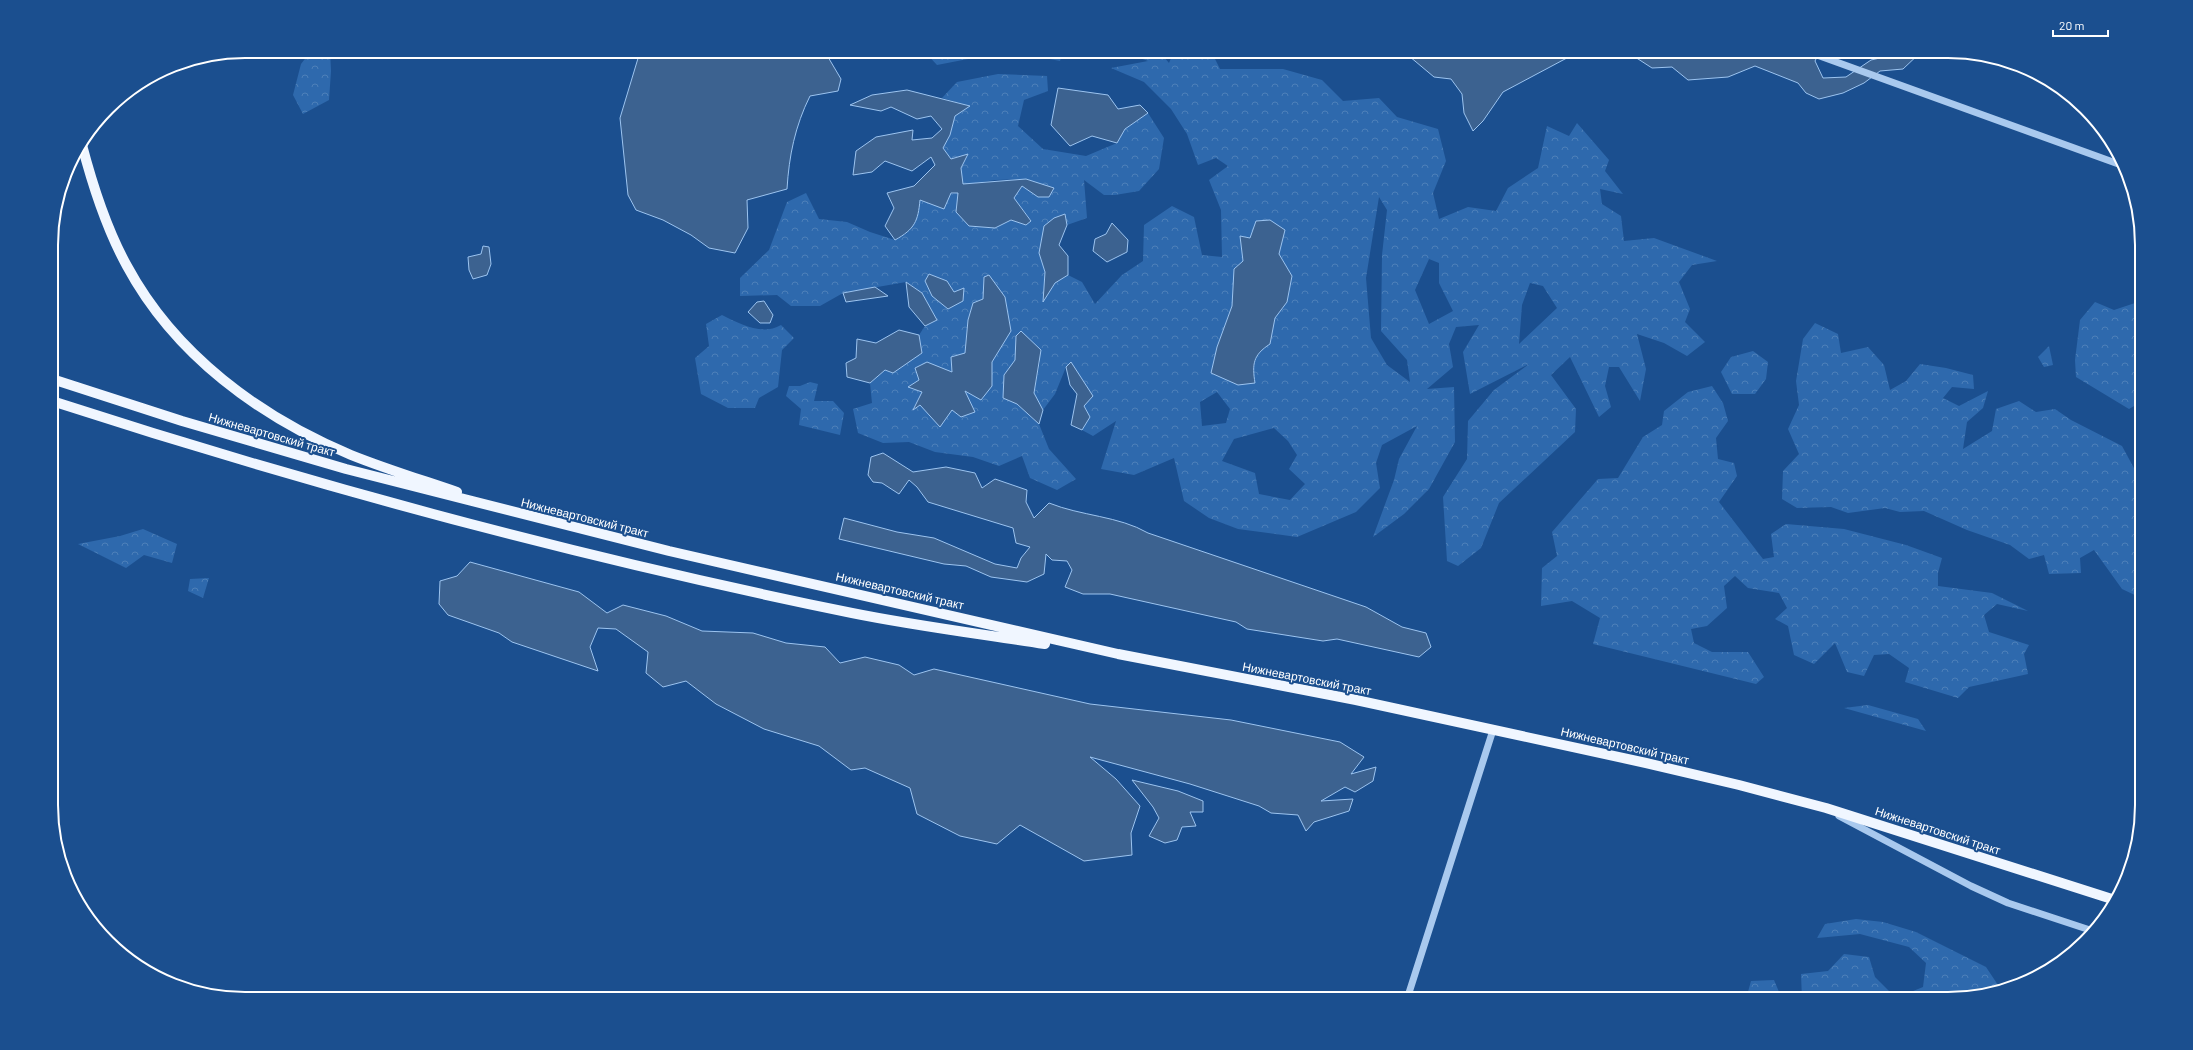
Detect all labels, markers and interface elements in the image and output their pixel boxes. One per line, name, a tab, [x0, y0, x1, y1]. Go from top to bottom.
scale bar	[2053, 12, 2108, 38]
text: 20 m	[2059, 18, 2085, 32]
street label: Нижневартовский тракт	[207, 409, 337, 460]
street label: Нижневартовский тракт	[519, 494, 651, 541]
street label: Нижневартовский тракт	[834, 568, 966, 613]
street label: Нижневартовский тракт	[1241, 659, 1373, 698]
street label: Нижневартовский тракт	[1559, 723, 1691, 768]
street label: Нижневартовский тракт	[1873, 803, 2003, 858]

